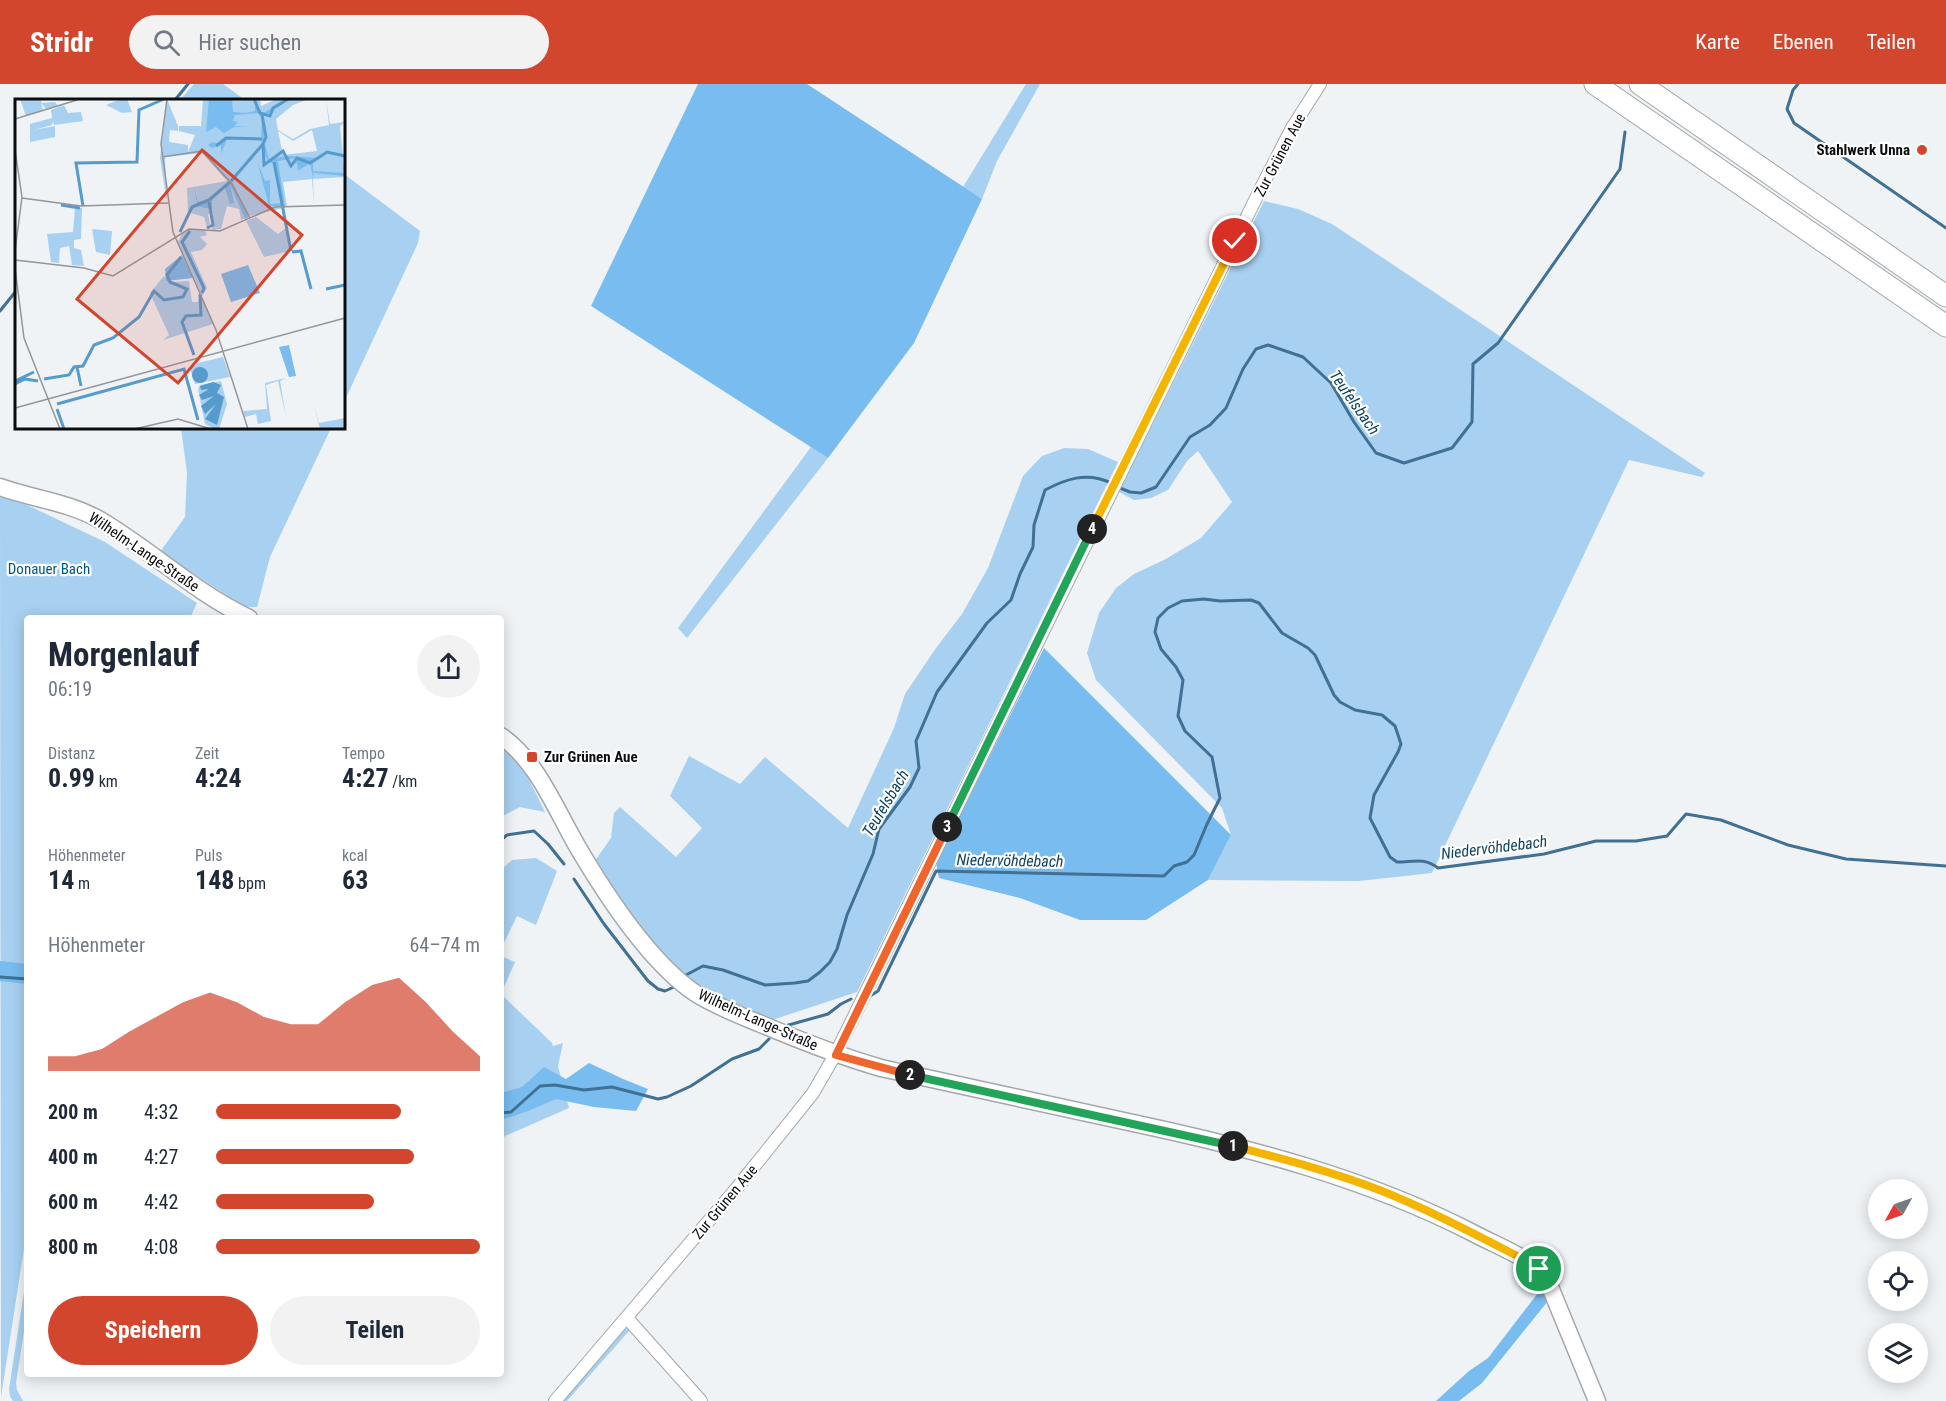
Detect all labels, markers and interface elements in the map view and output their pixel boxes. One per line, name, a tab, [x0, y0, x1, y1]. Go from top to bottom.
search box	[129, 15, 549, 69]
text: Stridr	[30, 26, 93, 59]
icon: search	[150, 26, 183, 59]
text: Hier suchen	[198, 30, 301, 55]
text: Karte	[1695, 30, 1740, 54]
text: Ebenen	[1773, 30, 1834, 54]
text: Teilen	[1867, 30, 1916, 54]
inset map	[15, 99, 345, 429]
street label: Zur Grünen Aue	[1251, 110, 1309, 200]
place label: Stahlwerk Unna	[1816, 141, 1910, 159]
marker: Stahlwerk Unna	[1915, 143, 1929, 157]
pin	[1209, 215, 1260, 266]
icon: check	[1218, 224, 1251, 257]
water label: Teufelsbach	[1325, 366, 1384, 438]
street label: Wilhelm-Lange-Straße	[85, 508, 203, 596]
pin: 4	[1077, 514, 1107, 544]
text: 4	[1088, 519, 1096, 538]
park label: Donauer Bach	[8, 560, 90, 578]
text: Morgenlauf	[48, 635, 200, 674]
button: share	[417, 635, 480, 698]
text: 06:19	[48, 677, 92, 701]
text: Distanz	[48, 744, 95, 763]
text: Zeit	[195, 744, 219, 763]
text: Tempo	[342, 744, 385, 763]
place label: Zur Grünen Aue	[544, 748, 638, 766]
marker: Zur Grünen Aue	[525, 750, 539, 764]
text: 0.99	[48, 763, 95, 793]
text: 4:24	[195, 763, 242, 793]
text: 4:27	[342, 763, 389, 793]
water label: Teufelsbach	[858, 766, 913, 840]
text: km	[95, 772, 118, 791]
text: /km	[389, 772, 417, 791]
pin: 3	[932, 812, 962, 842]
text: 3	[943, 817, 951, 836]
water label: Niedervöhdebach	[1440, 832, 1548, 863]
text: Höhenmeter	[48, 846, 126, 865]
text: Puls	[195, 846, 223, 865]
text: kcal	[342, 846, 368, 865]
water label: Niedervöhdebach	[956, 850, 1064, 871]
text: 14	[48, 865, 74, 895]
text: 148	[195, 865, 234, 895]
text: 63	[342, 865, 368, 895]
text: m	[74, 874, 90, 893]
text: bpm	[234, 874, 266, 893]
text: Höhenmeter	[48, 933, 145, 957]
text: 64–74 m	[409, 933, 480, 957]
street label: Wilhelm-Lange-Straße	[695, 985, 821, 1055]
pin: 2	[895, 1060, 925, 1090]
text: 2	[906, 1065, 914, 1084]
text: 200 m	[48, 1100, 98, 1124]
text: 4:32	[144, 1100, 178, 1124]
pin: 1	[1218, 1131, 1248, 1161]
text: 1	[1229, 1136, 1237, 1155]
text: 400 m	[48, 1145, 98, 1169]
text: 4:27	[144, 1145, 178, 1169]
street label: Zur Grünen Aue	[689, 1161, 761, 1243]
north arrow	[1868, 1179, 1928, 1239]
map controls	[1868, 1179, 1928, 1383]
text: 600 m	[48, 1190, 98, 1214]
text: 4:42	[144, 1190, 178, 1214]
text: 800 m	[48, 1235, 98, 1259]
text: 4:08	[144, 1235, 178, 1259]
pin	[1513, 1243, 1564, 1294]
button: locate	[1868, 1251, 1928, 1311]
icon: arrive	[1522, 1252, 1555, 1285]
button: Speichern	[48, 1296, 258, 1365]
button: Teilen	[270, 1296, 480, 1365]
button: layers	[1868, 1323, 1928, 1383]

